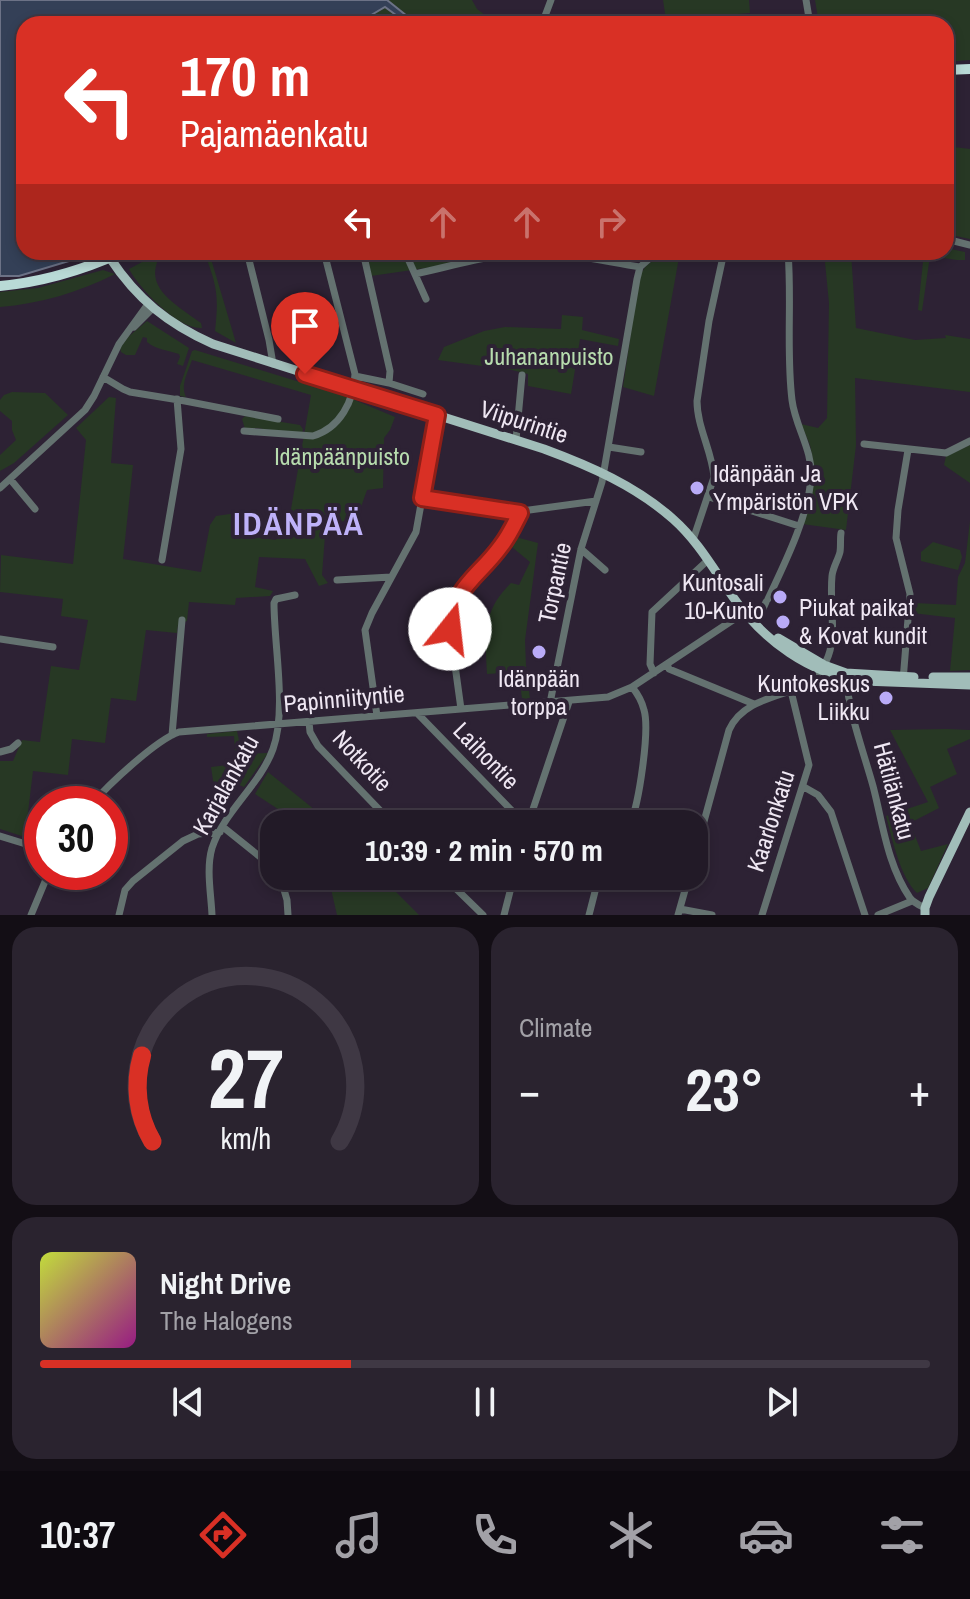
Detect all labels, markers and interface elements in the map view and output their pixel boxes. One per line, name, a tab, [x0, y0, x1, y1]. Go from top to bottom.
text: 170 m	[180, 38, 310, 113]
icon: left	[48, 48, 152, 152]
text: Pajamäenkatu	[180, 110, 369, 158]
icon: left	[337, 200, 381, 244]
icon: ahead	[421, 200, 465, 244]
icon: ahead	[505, 200, 549, 244]
icon: right	[589, 200, 633, 244]
pin	[271, 292, 339, 374]
icon: arrive	[283, 304, 327, 348]
park label: Juhananpuisto	[484, 340, 614, 372]
street label: Viipurintie	[476, 392, 572, 450]
park label: Idänpäänpuisto	[274, 440, 410, 472]
place label: Idänpään Ja Ympäristön VPK	[713, 457, 859, 517]
marker: Idänpään Ja Ympäristön VPK	[688, 479, 706, 497]
district label: IDÄNPÄÄ	[233, 502, 365, 545]
street label: Torpantie	[530, 539, 578, 626]
place label: Kuntosali 10-Kunto	[682, 566, 764, 626]
position arrow	[408, 587, 492, 671]
marker: Kuntosali 10-Kunto	[771, 588, 789, 606]
place label: Piukat paikat & Kovat kundit	[799, 591, 928, 651]
marker: Piukat paikat & Kovat kundit	[774, 613, 792, 631]
marker: Idänpään torppa	[530, 643, 548, 661]
place label: Idänpään torppa	[498, 662, 580, 722]
place label: Kuntokeskus Liikku	[757, 667, 870, 727]
street label: Papinniityntie	[282, 677, 406, 719]
marker: Kuntokeskus Liikku	[877, 689, 895, 707]
street label: Laihontie	[447, 715, 527, 796]
street label: Notkotie	[326, 723, 399, 798]
street label: Karjalankatu	[185, 729, 266, 840]
street label: Hätilänkatu	[867, 739, 923, 843]
street label: Kaarlonkatu	[739, 766, 801, 876]
speed limit sign: 30	[24, 786, 128, 890]
text: 10:39 · 2 min · 570 m	[365, 830, 603, 870]
text: Climate	[519, 1010, 592, 1045]
text: 27	[208, 1022, 283, 1134]
text: 23°	[685, 1049, 764, 1130]
text: −	[519, 1060, 540, 1120]
text: +	[909, 1060, 930, 1120]
text: km/h	[220, 1119, 271, 1158]
text: Night Drive	[160, 1263, 291, 1303]
text: The Halogens	[160, 1303, 293, 1338]
icon: previous	[166, 1380, 210, 1424]
icon: pause	[463, 1380, 507, 1424]
icon: next	[760, 1380, 804, 1424]
icon: directions	[195, 1507, 251, 1563]
icon: music	[331, 1507, 387, 1563]
icon: phone	[467, 1507, 523, 1563]
icon: climate	[603, 1507, 659, 1563]
icon: car	[738, 1507, 794, 1563]
icon: filters	[874, 1507, 930, 1563]
text: 10:37	[40, 1511, 115, 1559]

